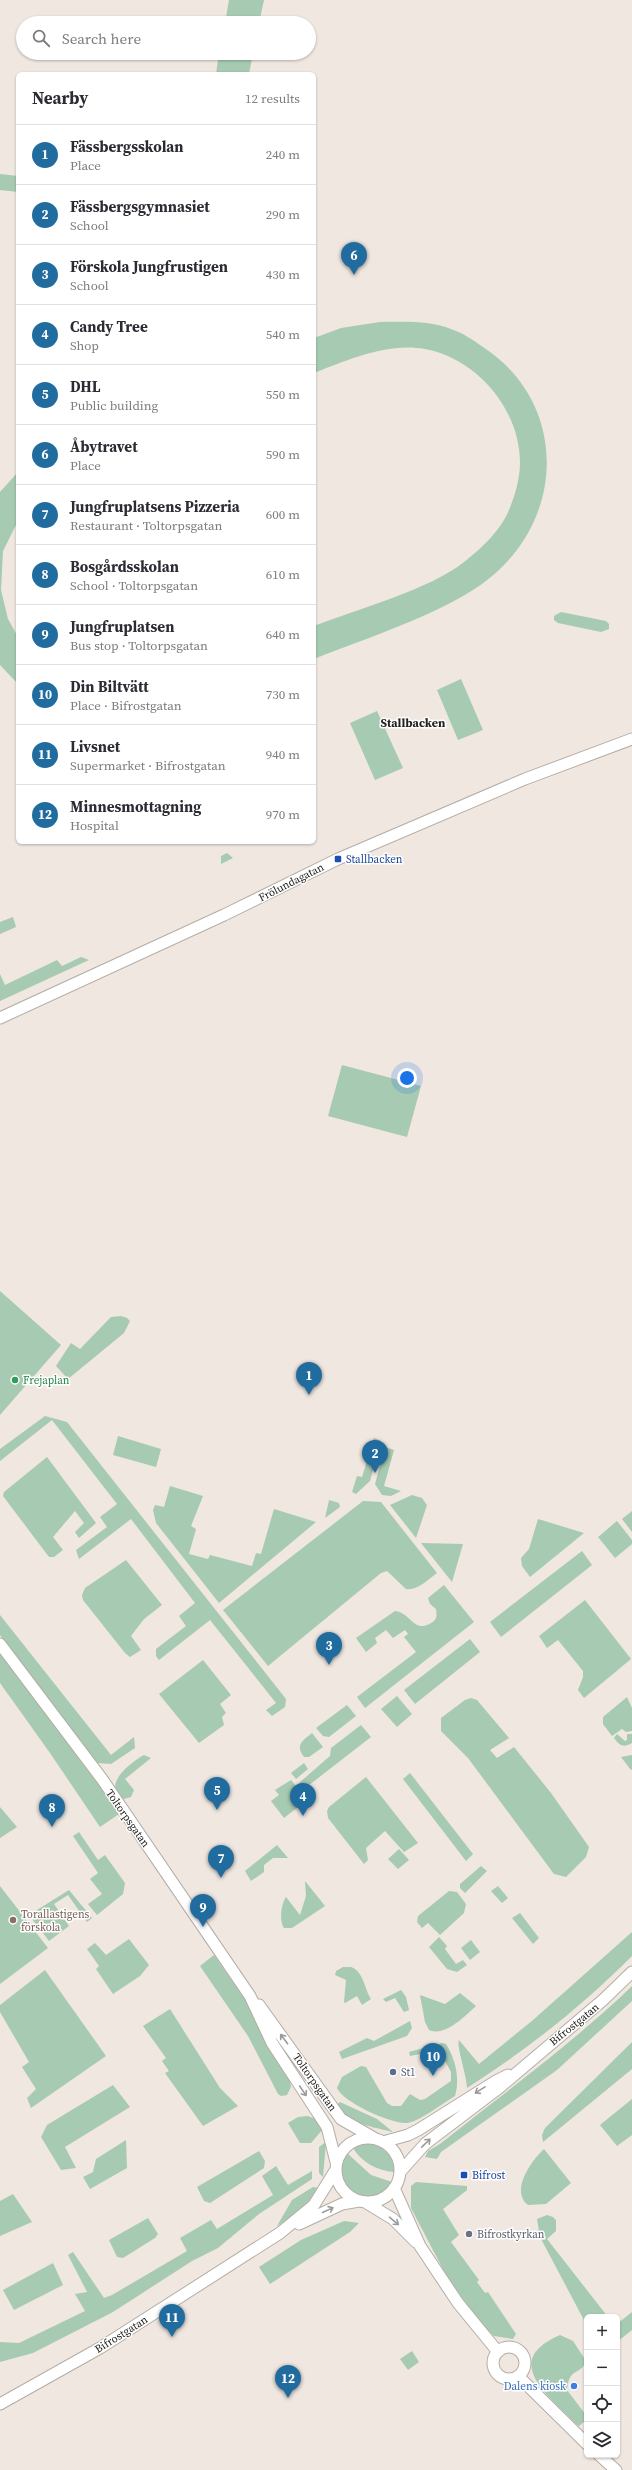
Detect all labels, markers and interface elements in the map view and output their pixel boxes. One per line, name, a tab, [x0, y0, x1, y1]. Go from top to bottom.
search box	[16, 16, 316, 60]
icon: search	[30, 27, 52, 49]
text: Search here	[62, 28, 141, 49]
text: Nearby	[32, 86, 88, 110]
text: 12 results	[245, 90, 300, 107]
text: Fässbergsskolan	[70, 136, 184, 157]
text: 1	[41, 146, 49, 163]
text: 240 m	[266, 146, 300, 163]
text: Place	[70, 157, 101, 174]
text: Fässbergsgymnasiet	[70, 196, 210, 217]
text: 2	[41, 206, 49, 223]
text: 290 m	[266, 206, 300, 223]
text: School	[70, 217, 109, 234]
pin: 6	[341, 242, 367, 275]
text: Förskola Jungfrustigen	[70, 256, 228, 277]
text: 3	[41, 266, 49, 283]
text: 430 m	[266, 266, 300, 283]
text: School	[70, 277, 109, 294]
text: Candy Tree	[70, 316, 148, 337]
text: 4	[41, 326, 49, 343]
text: 540 m	[266, 326, 300, 343]
text: Shop	[70, 337, 99, 354]
text: DHL	[70, 376, 100, 397]
text: 5	[41, 386, 49, 403]
text: 550 m	[266, 386, 300, 403]
text: Public building	[70, 397, 158, 414]
text: Åbytravet	[70, 436, 138, 457]
text: 6	[41, 446, 49, 463]
text: 590 m	[266, 446, 300, 463]
text: Place	[70, 457, 101, 474]
text: Jungfruplatsens Pizzeria	[70, 496, 240, 517]
text: 7	[41, 506, 49, 523]
text: 600 m	[266, 506, 300, 523]
text: Restaurant · Toltorpsgatan	[70, 517, 222, 534]
text: Bosgårdsskolan	[70, 556, 179, 577]
text: 8	[41, 566, 49, 583]
text: 610 m	[266, 566, 300, 583]
text: School · Toltorpsgatan	[70, 577, 198, 594]
text: Jungfruplatsen	[70, 616, 174, 637]
text: 9	[41, 626, 49, 643]
text: 640 m	[266, 626, 300, 643]
text: Bus stop · Toltorpsgatan	[70, 637, 208, 654]
text: Din Biltvätt	[70, 676, 149, 697]
text: 10	[38, 686, 52, 703]
text: 730 m	[266, 686, 300, 703]
text: Place · Bifrostgatan	[70, 697, 182, 714]
district label: Stallbacken	[381, 715, 446, 731]
text: Livsnet	[70, 736, 120, 757]
text: 11	[38, 746, 52, 763]
text: 940 m	[266, 746, 300, 763]
text: Supermarket · Bifrostgatan	[70, 757, 226, 774]
text: Minnesmottagning	[70, 796, 201, 817]
text: 12	[38, 806, 52, 823]
text: 970 m	[266, 806, 300, 823]
text: Hospital	[70, 817, 119, 834]
place label: Stallbacken	[346, 852, 403, 867]
marker: Stallbacken	[333, 854, 343, 864]
street label: Frölundagatan	[256, 859, 327, 905]
your location	[397, 1068, 417, 1088]
pin: 1	[296, 1362, 322, 1395]
place label: Frejaplan	[23, 1373, 70, 1388]
marker: Frejaplan	[10, 1375, 20, 1385]
pin: 2	[362, 1440, 388, 1473]
pin: 3	[316, 1632, 342, 1665]
pin: 5	[204, 1777, 230, 1810]
pin: 4	[290, 1783, 316, 1816]
street label: Toltorpsgatan	[102, 1786, 153, 1850]
pin: 8	[39, 1794, 65, 1827]
pin: 7	[208, 1845, 234, 1878]
pin: 9	[190, 1894, 216, 1927]
place label: Torallastigens förskola	[21, 1907, 90, 1935]
marker: Torallastigens förskola	[8, 1915, 18, 1925]
street label: Bifrostgatan	[546, 2000, 603, 2049]
one-way arrow	[280, 2034, 288, 2045]
pin: 10	[420, 2043, 446, 2076]
street label: Toltorpsgatan	[289, 2050, 340, 2114]
place label: St1	[401, 2065, 416, 2080]
marker: St1	[388, 2067, 398, 2077]
one-way arrow	[299, 2085, 307, 2096]
one-way arrow	[474, 2087, 486, 2095]
one-way arrow	[421, 2138, 431, 2148]
place label: Bifrost	[472, 2168, 505, 2183]
marker: Bifrost	[459, 2170, 469, 2180]
one-way arrow	[322, 2206, 334, 2213]
one-way arrow	[389, 2217, 400, 2226]
place label: Bifrostkyrkan	[477, 2227, 545, 2242]
marker: Bifrostkyrkan	[464, 2229, 474, 2239]
pin: 11	[159, 2304, 185, 2337]
street label: Bifrostgatan	[92, 2312, 151, 2357]
map controls	[584, 2314, 620, 2458]
button: +	[584, 2314, 620, 2350]
button: −	[584, 2350, 620, 2386]
pin: 12	[275, 2365, 301, 2398]
place label: Dalens kiosk	[504, 2379, 567, 2394]
marker: Dalens kiosk	[569, 2381, 579, 2391]
button: locate	[584, 2386, 620, 2422]
button: layers	[584, 2422, 620, 2458]

